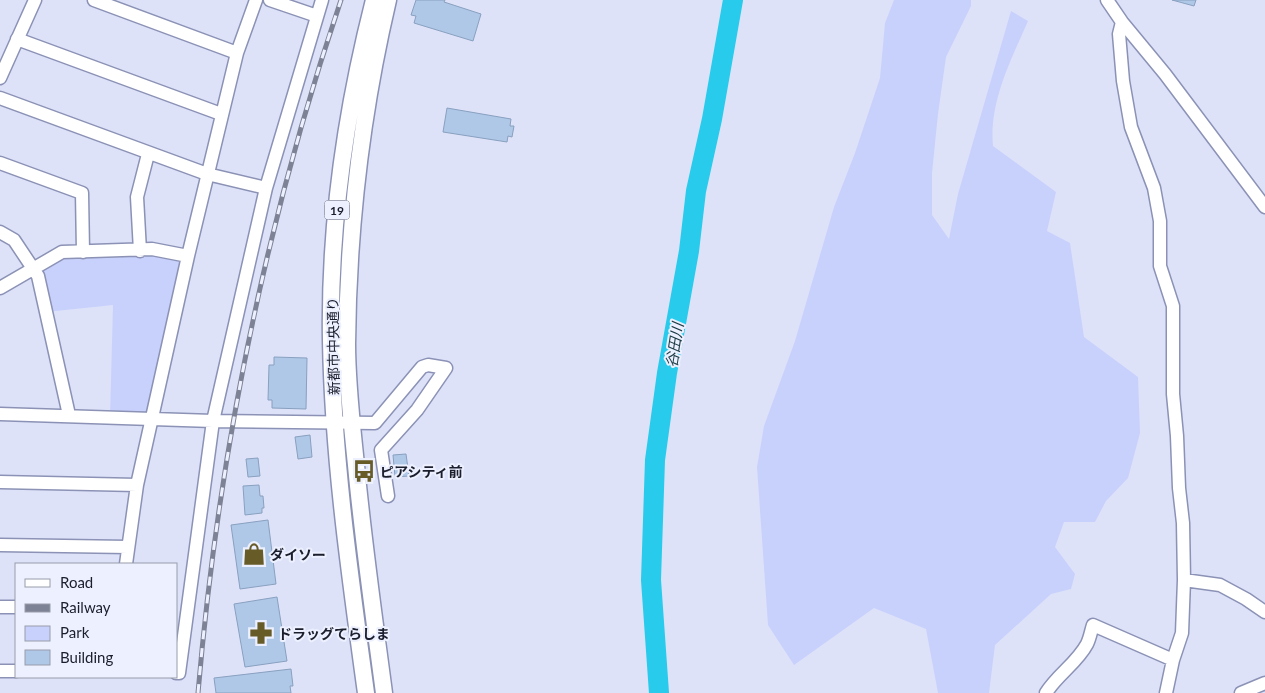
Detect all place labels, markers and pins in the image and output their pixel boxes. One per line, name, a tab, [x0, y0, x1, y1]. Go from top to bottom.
bus stop icon: ピアシティ前	[351, 458, 377, 484]
place label: ピアシティ前	[380, 463, 463, 480]
shop icon: ダイソー	[241, 541, 267, 567]
place label: ダイソー	[270, 546, 326, 563]
pharmacy icon: ドラッグてらしま	[248, 620, 274, 646]
place label: ドラッグてらしま	[278, 625, 390, 642]

